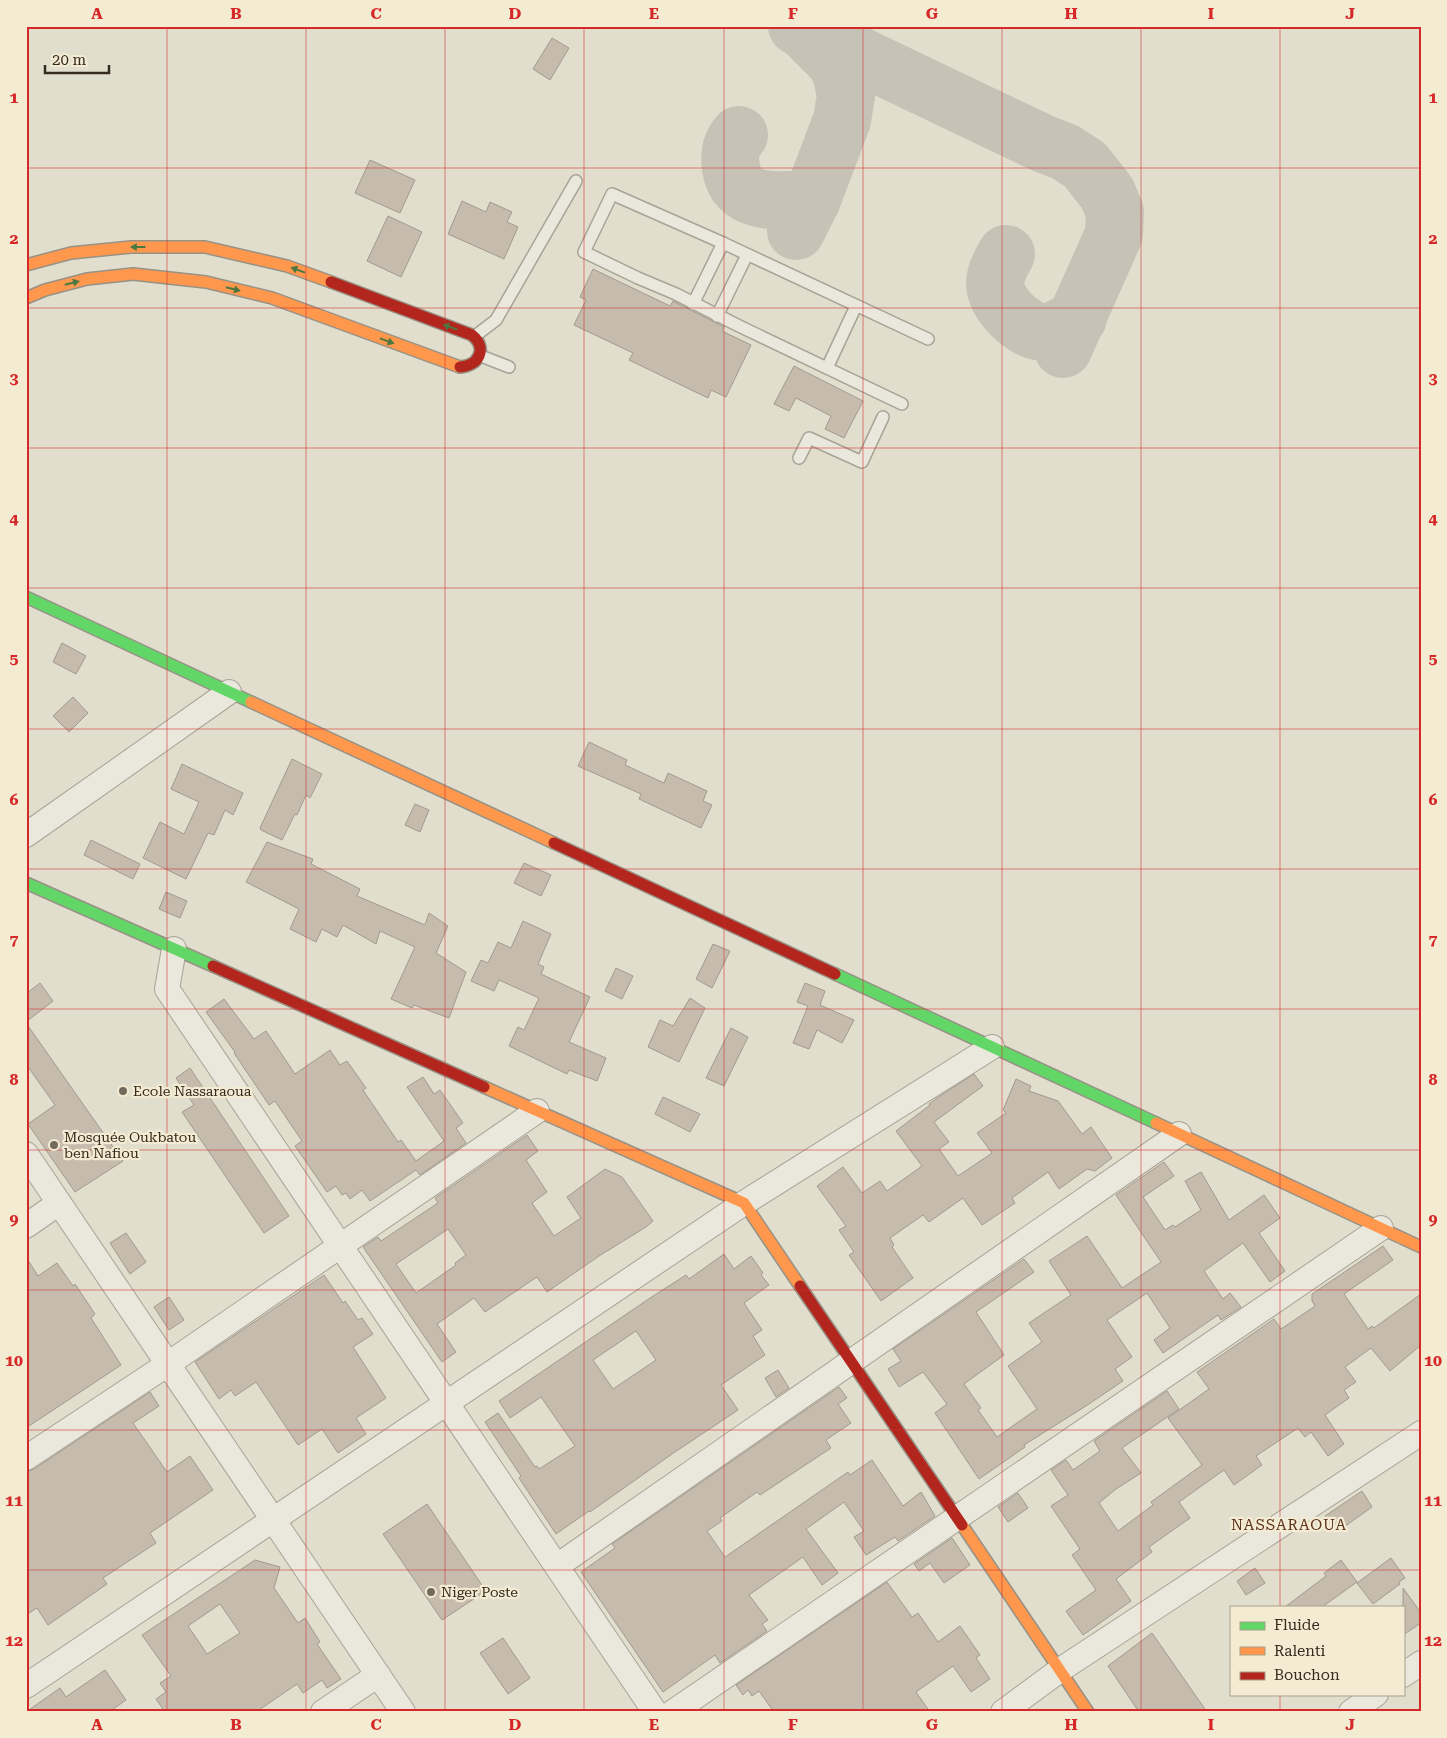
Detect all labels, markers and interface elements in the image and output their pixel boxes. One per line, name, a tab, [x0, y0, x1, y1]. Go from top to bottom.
text: A	[91, 4, 103, 23]
text: B	[230, 4, 242, 23]
text: C	[370, 4, 382, 23]
text: D	[509, 4, 522, 23]
text: E	[649, 4, 659, 23]
text: F	[788, 4, 798, 23]
text: G	[926, 4, 939, 23]
text: H	[1064, 4, 1078, 23]
text: I	[1208, 4, 1214, 23]
text: J	[1345, 4, 1355, 23]
scale bar	[45, 42, 109, 74]
text: 20 m	[52, 51, 87, 69]
text: 1	[10, 88, 19, 107]
text: 1	[1429, 88, 1438, 107]
text: 2	[10, 229, 19, 248]
text: 2	[1429, 229, 1438, 248]
one-way arrow	[130, 243, 146, 251]
one-way arrow	[290, 266, 305, 273]
one-way arrow	[65, 279, 80, 287]
one-way arrow	[225, 285, 240, 293]
one-way arrow	[442, 323, 457, 331]
one-way arrow	[380, 337, 395, 345]
text: 3	[10, 369, 19, 388]
text: 3	[1429, 369, 1438, 388]
text: 4	[10, 509, 19, 528]
text: 4	[1429, 509, 1438, 528]
text: 5	[10, 649, 19, 668]
text: 5	[1429, 649, 1438, 668]
text: 6	[10, 790, 19, 809]
text: 6	[1429, 790, 1438, 809]
text: 7	[10, 930, 19, 949]
text: 7	[1429, 930, 1438, 949]
text: 8	[10, 1070, 19, 1089]
text: 8	[1429, 1070, 1438, 1089]
place label: Ecole Nassaraoua	[133, 1083, 252, 1099]
marker: Ecole Nassaraoua	[117, 1085, 129, 1097]
place label: Mosquée Oukbatou ben Nafiou	[64, 1129, 196, 1161]
marker: Mosquée Oukbatou ben Nafiou	[48, 1139, 60, 1151]
text: 9	[10, 1210, 19, 1229]
text: 9	[1429, 1210, 1438, 1229]
text: 10	[5, 1351, 23, 1370]
text: 10	[1424, 1351, 1442, 1370]
text: 11	[5, 1491, 23, 1510]
text: 11	[1424, 1491, 1442, 1510]
district label: NASSARAOUA	[1231, 1516, 1347, 1534]
place label: Niger Poste	[441, 1584, 518, 1600]
marker: Niger Poste	[425, 1586, 437, 1598]
legend	[1230, 1606, 1404, 1696]
text: Fluide	[1274, 1616, 1320, 1634]
text: 12	[5, 1631, 23, 1650]
text: 12	[1424, 1631, 1442, 1650]
text: Ralenti	[1274, 1642, 1326, 1660]
text: Bouchon	[1274, 1666, 1340, 1684]
text: A	[91, 1715, 103, 1734]
text: B	[230, 1715, 242, 1734]
text: C	[370, 1715, 382, 1734]
text: D	[509, 1715, 522, 1734]
text: E	[649, 1715, 659, 1734]
text: F	[788, 1715, 798, 1734]
text: G	[926, 1715, 939, 1734]
text: H	[1064, 1715, 1078, 1734]
text: I	[1208, 1715, 1214, 1734]
text: J	[1345, 1715, 1355, 1734]

